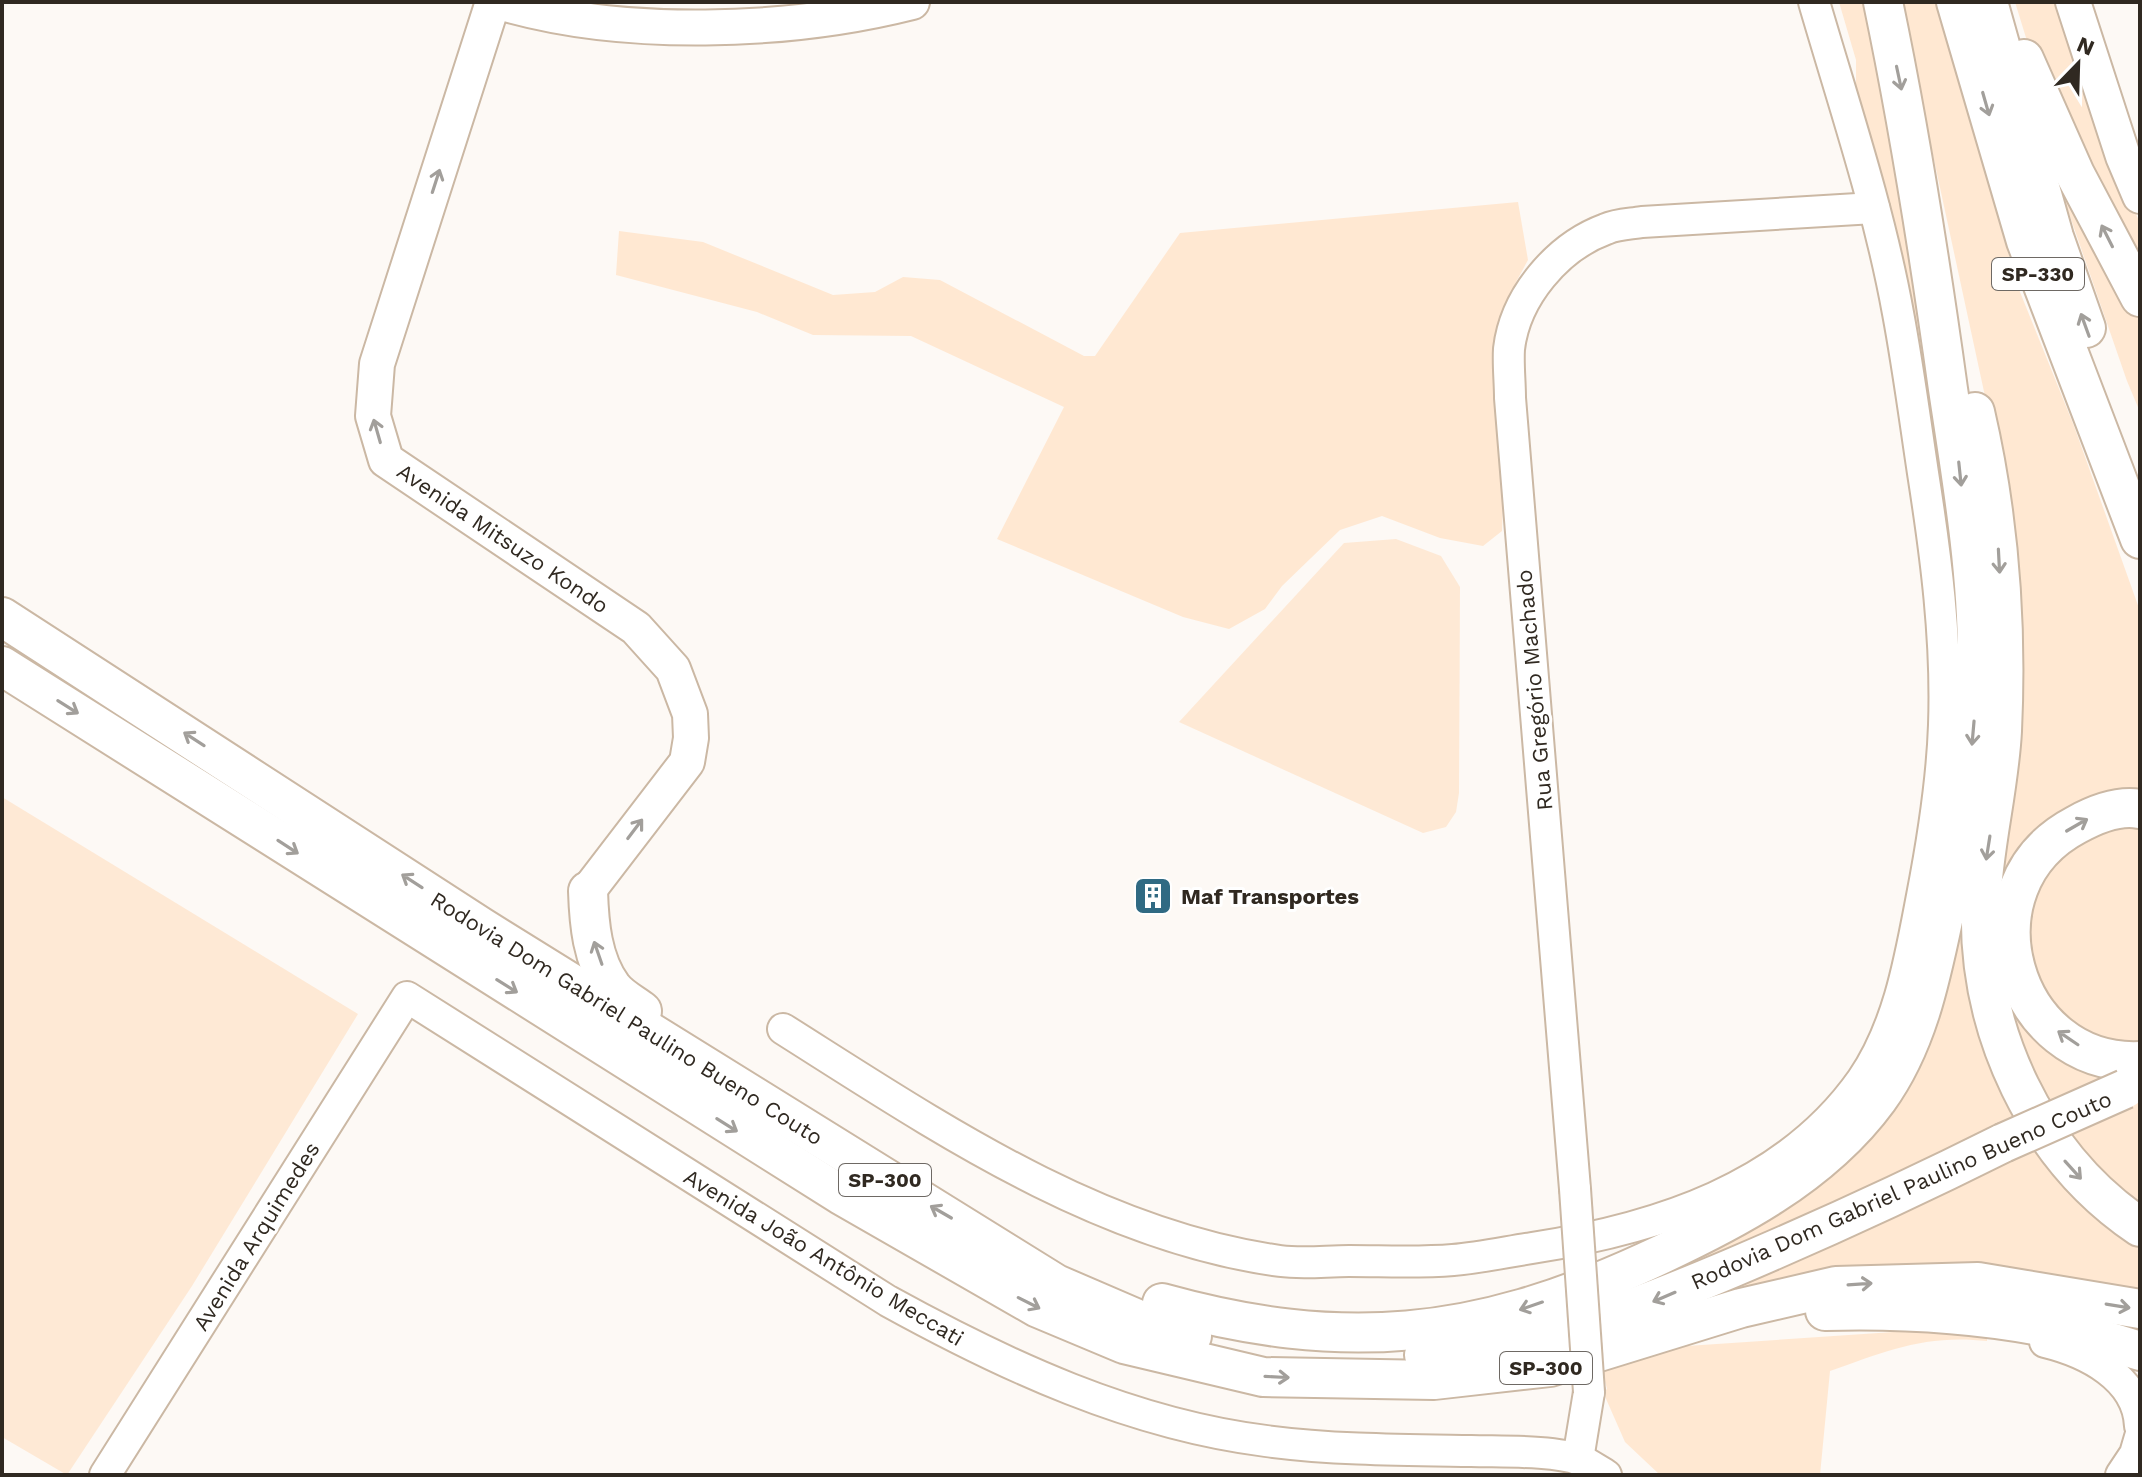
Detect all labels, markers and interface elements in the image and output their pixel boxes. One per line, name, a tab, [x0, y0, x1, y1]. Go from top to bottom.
north arrow	[2038, 24, 2118, 104]
text: N	[2073, 31, 2098, 61]
one-way arrow	[1892, 65, 1907, 91]
one-way arrow	[1979, 90, 1994, 116]
one-way arrow	[430, 168, 445, 193]
one-way arrow	[2098, 224, 2114, 248]
road number: SP-330	[1992, 258, 2084, 290]
one-way arrow	[2077, 313, 2092, 338]
one-way arrow	[369, 418, 384, 444]
street label: Avenida Mitsuzo Kondo	[392, 458, 613, 618]
one-way arrow	[1952, 460, 1967, 487]
one-way arrow	[1991, 547, 2006, 574]
street label: Rua Gregório Machado	[1512, 569, 1557, 811]
one-way arrow	[56, 700, 79, 716]
one-way arrow	[1965, 719, 1980, 746]
one-way arrow	[183, 731, 206, 747]
one-way arrow	[2065, 816, 2089, 832]
one-way arrow	[627, 819, 644, 840]
one-way arrow	[1980, 835, 1995, 860]
one-way arrow	[276, 838, 298, 855]
one-way arrow	[401, 873, 423, 890]
building icon: Maf Transportes	[1132, 875, 1174, 917]
place label: Maf Transportes	[1181, 884, 1359, 909]
street label: Rodovia Dom Gabriel Paulino Bueno Couto	[426, 887, 827, 1150]
one-way arrow	[589, 941, 604, 966]
one-way arrow	[495, 979, 518, 995]
one-way arrow	[2057, 1030, 2079, 1046]
street label: Rodovia Dom Gabriel Paulino Bueno Couto	[1687, 1086, 2115, 1295]
one-way arrow	[715, 1117, 738, 1133]
street label: Avenida Arquimedes	[188, 1137, 325, 1335]
one-way arrow	[2063, 1159, 2082, 1180]
street label: Avenida João Antônio Meccati	[680, 1164, 968, 1351]
road number: SP-300	[839, 1164, 931, 1196]
one-way arrow	[929, 1204, 953, 1219]
one-way arrow	[1846, 1276, 1873, 1291]
one-way arrow	[1653, 1290, 1677, 1305]
one-way arrow	[1016, 1296, 1040, 1312]
one-way arrow	[2105, 1299, 2130, 1314]
one-way arrow	[1518, 1300, 1543, 1315]
road number: SP-300	[1500, 1352, 1592, 1384]
one-way arrow	[1263, 1370, 1290, 1385]

